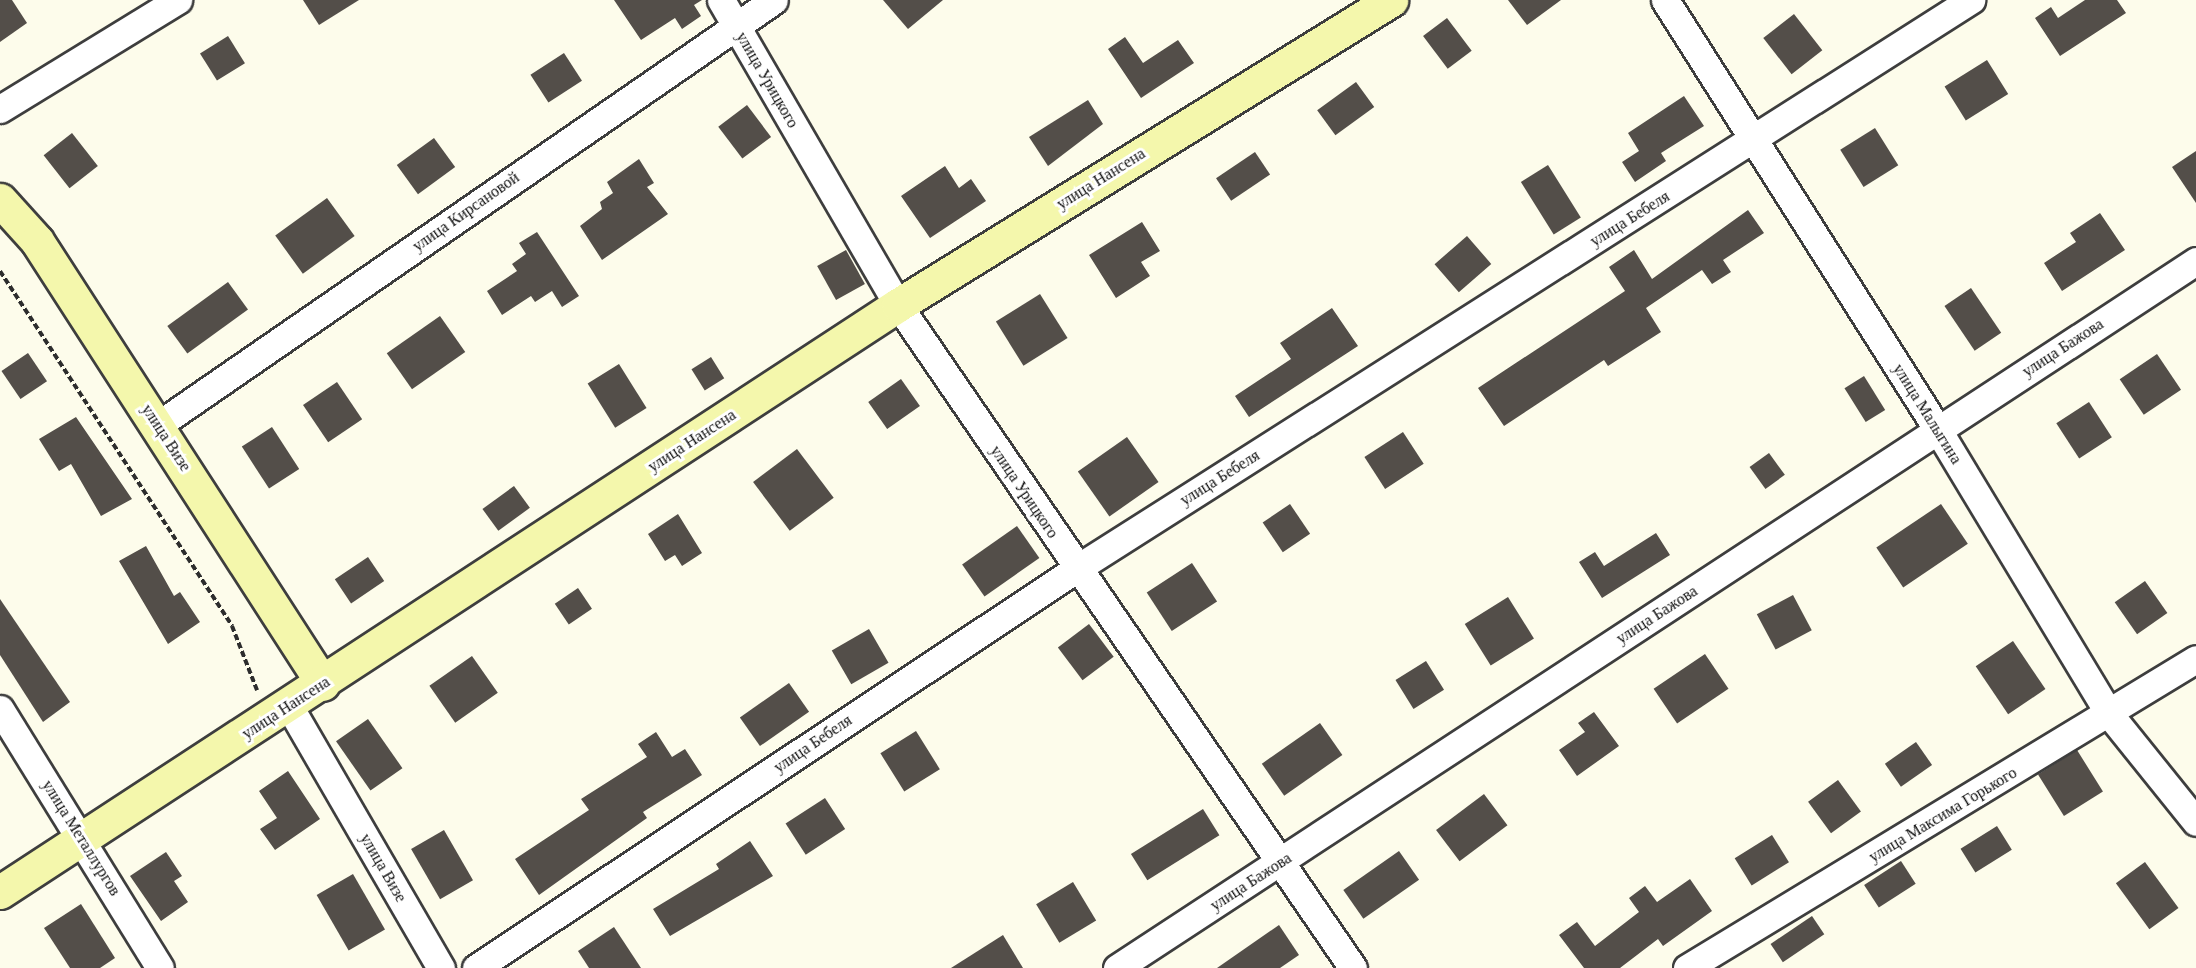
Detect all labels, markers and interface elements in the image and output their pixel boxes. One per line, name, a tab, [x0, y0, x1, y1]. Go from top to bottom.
street label: улица Урицкого	[732, 29, 802, 131]
street label: улица Нансена	[1053, 144, 1149, 214]
street label: улица Кирсановой	[409, 168, 523, 256]
street label: улица Бебеля	[1587, 187, 1673, 251]
street label: улица Бажова	[2019, 315, 2107, 381]
street label: улица Малыгина	[1889, 360, 1965, 468]
street label: улица Визе	[137, 401, 195, 475]
street label: улица Нансена	[645, 406, 739, 476]
street label: улица Урицкого	[986, 442, 1062, 542]
street label: улица Бебеля	[1177, 446, 1263, 510]
street label: улица Бажова	[1613, 582, 1701, 648]
street label: улица Нансена	[239, 673, 333, 743]
street label: улица Бебеля	[770, 711, 856, 777]
street label: улица Максима Горького	[1866, 763, 2020, 867]
street label: улица Металлургов	[38, 777, 124, 899]
street label: улица Визе	[356, 830, 410, 906]
street label: улица Бажова	[1207, 849, 1295, 915]

